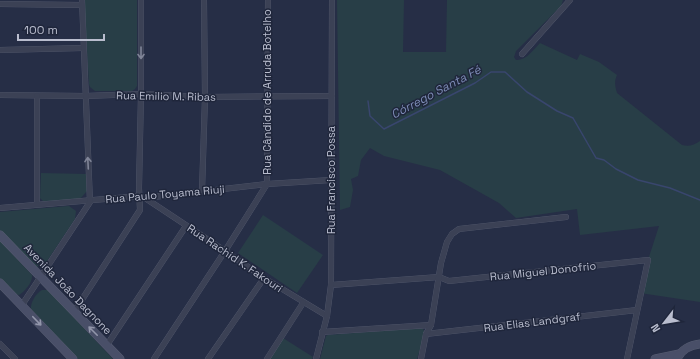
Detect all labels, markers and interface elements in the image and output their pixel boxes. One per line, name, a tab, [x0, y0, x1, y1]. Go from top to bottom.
street label: Rua Cândido de Arruda Botelho	[260, 9, 274, 175]
scale bar	[18, 16, 104, 42]
text: 100 m	[24, 22, 58, 38]
one-way arrow	[137, 46, 145, 59]
water label: Córrego Santa Fé	[388, 61, 485, 122]
street label: Rua Emilio M. Ribas	[116, 88, 216, 104]
street label: Rua Francisco Possa	[324, 125, 338, 234]
one-way arrow	[84, 157, 91, 170]
street label: Rua Paulo Toyama Riuji	[105, 182, 226, 206]
street label: Rua Rachid K. Fakouri	[185, 221, 286, 295]
street label: Avenida João Dagnone	[21, 241, 115, 337]
street label: Rua Miguel Donofrio	[489, 258, 597, 284]
north arrow	[644, 303, 684, 343]
street label: Rua Elias Landgraf	[483, 309, 581, 335]
one-way arrow	[32, 316, 42, 326]
text: N	[648, 321, 663, 335]
one-way arrow	[88, 326, 98, 336]

